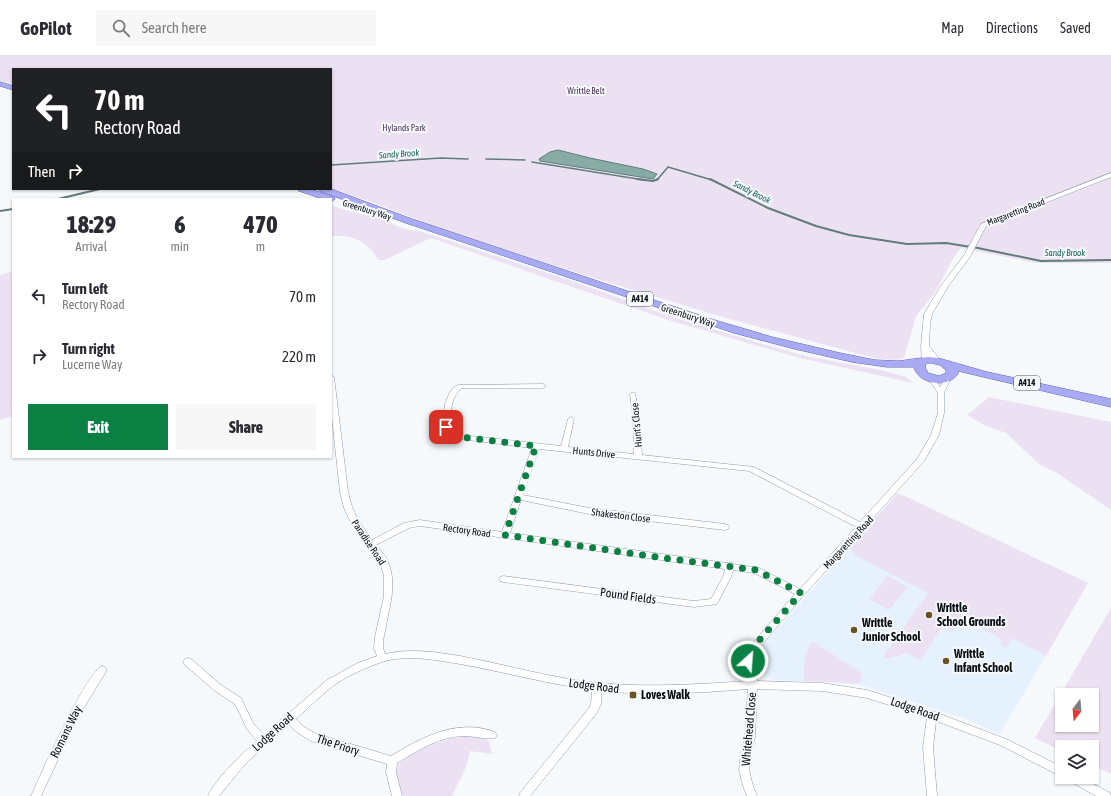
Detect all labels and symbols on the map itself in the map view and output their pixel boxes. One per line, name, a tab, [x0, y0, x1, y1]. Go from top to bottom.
park label: Writtle Belt	[567, 86, 605, 96]
park label: Hylands Park	[382, 123, 426, 133]
water label: Sandy Brook	[377, 148, 421, 160]
water label: Sandy Brook	[731, 178, 773, 206]
street label: Margaretting Road	[986, 196, 1046, 228]
street label: Greenbury Way	[341, 198, 393, 222]
water label: Sandy Brook	[1044, 248, 1086, 258]
road number: A414	[627, 292, 653, 306]
street label: Greenbury Way	[660, 302, 716, 329]
road number: A414	[1014, 376, 1040, 390]
street label: Hunt's Close	[629, 402, 644, 448]
pin	[429, 410, 463, 444]
street label: Hunts Drive	[572, 445, 616, 460]
street label: Shakeston Close	[591, 506, 652, 525]
street label: Margaretting Road	[821, 514, 876, 571]
street label: Paradise Road	[349, 518, 388, 567]
street label: Rectory Road	[442, 522, 492, 539]
street label: Pound Fields	[599, 585, 657, 607]
place label: Writtle School Grounds	[936, 601, 1006, 629]
marker: Writtle School Grounds	[924, 610, 934, 620]
place label: Writtle Junior School	[861, 616, 922, 644]
marker: Writtle Junior School	[849, 625, 859, 635]
position arrow	[727, 640, 769, 682]
place label: Writtle Infant School	[953, 647, 1013, 675]
marker: Writtle Infant School	[941, 656, 951, 666]
street label: Lodge Road	[568, 676, 620, 696]
place label: Loves Walk	[641, 688, 690, 702]
north arrow	[1055, 688, 1099, 732]
marker: Loves Walk	[628, 690, 638, 700]
street label: Whitehead Close	[739, 692, 759, 766]
street label: Lodge Road	[889, 694, 941, 724]
street label: Romans Way	[47, 704, 85, 760]
street label: Lodge Road	[249, 710, 297, 754]
street label: The Priory	[315, 732, 361, 759]

